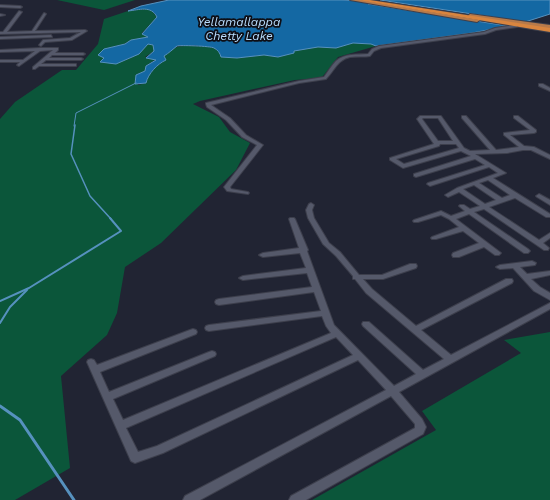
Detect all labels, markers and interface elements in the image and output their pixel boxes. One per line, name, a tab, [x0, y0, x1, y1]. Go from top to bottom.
water label: Yellamallappa Chetty Lake	[198, 15, 281, 43]

